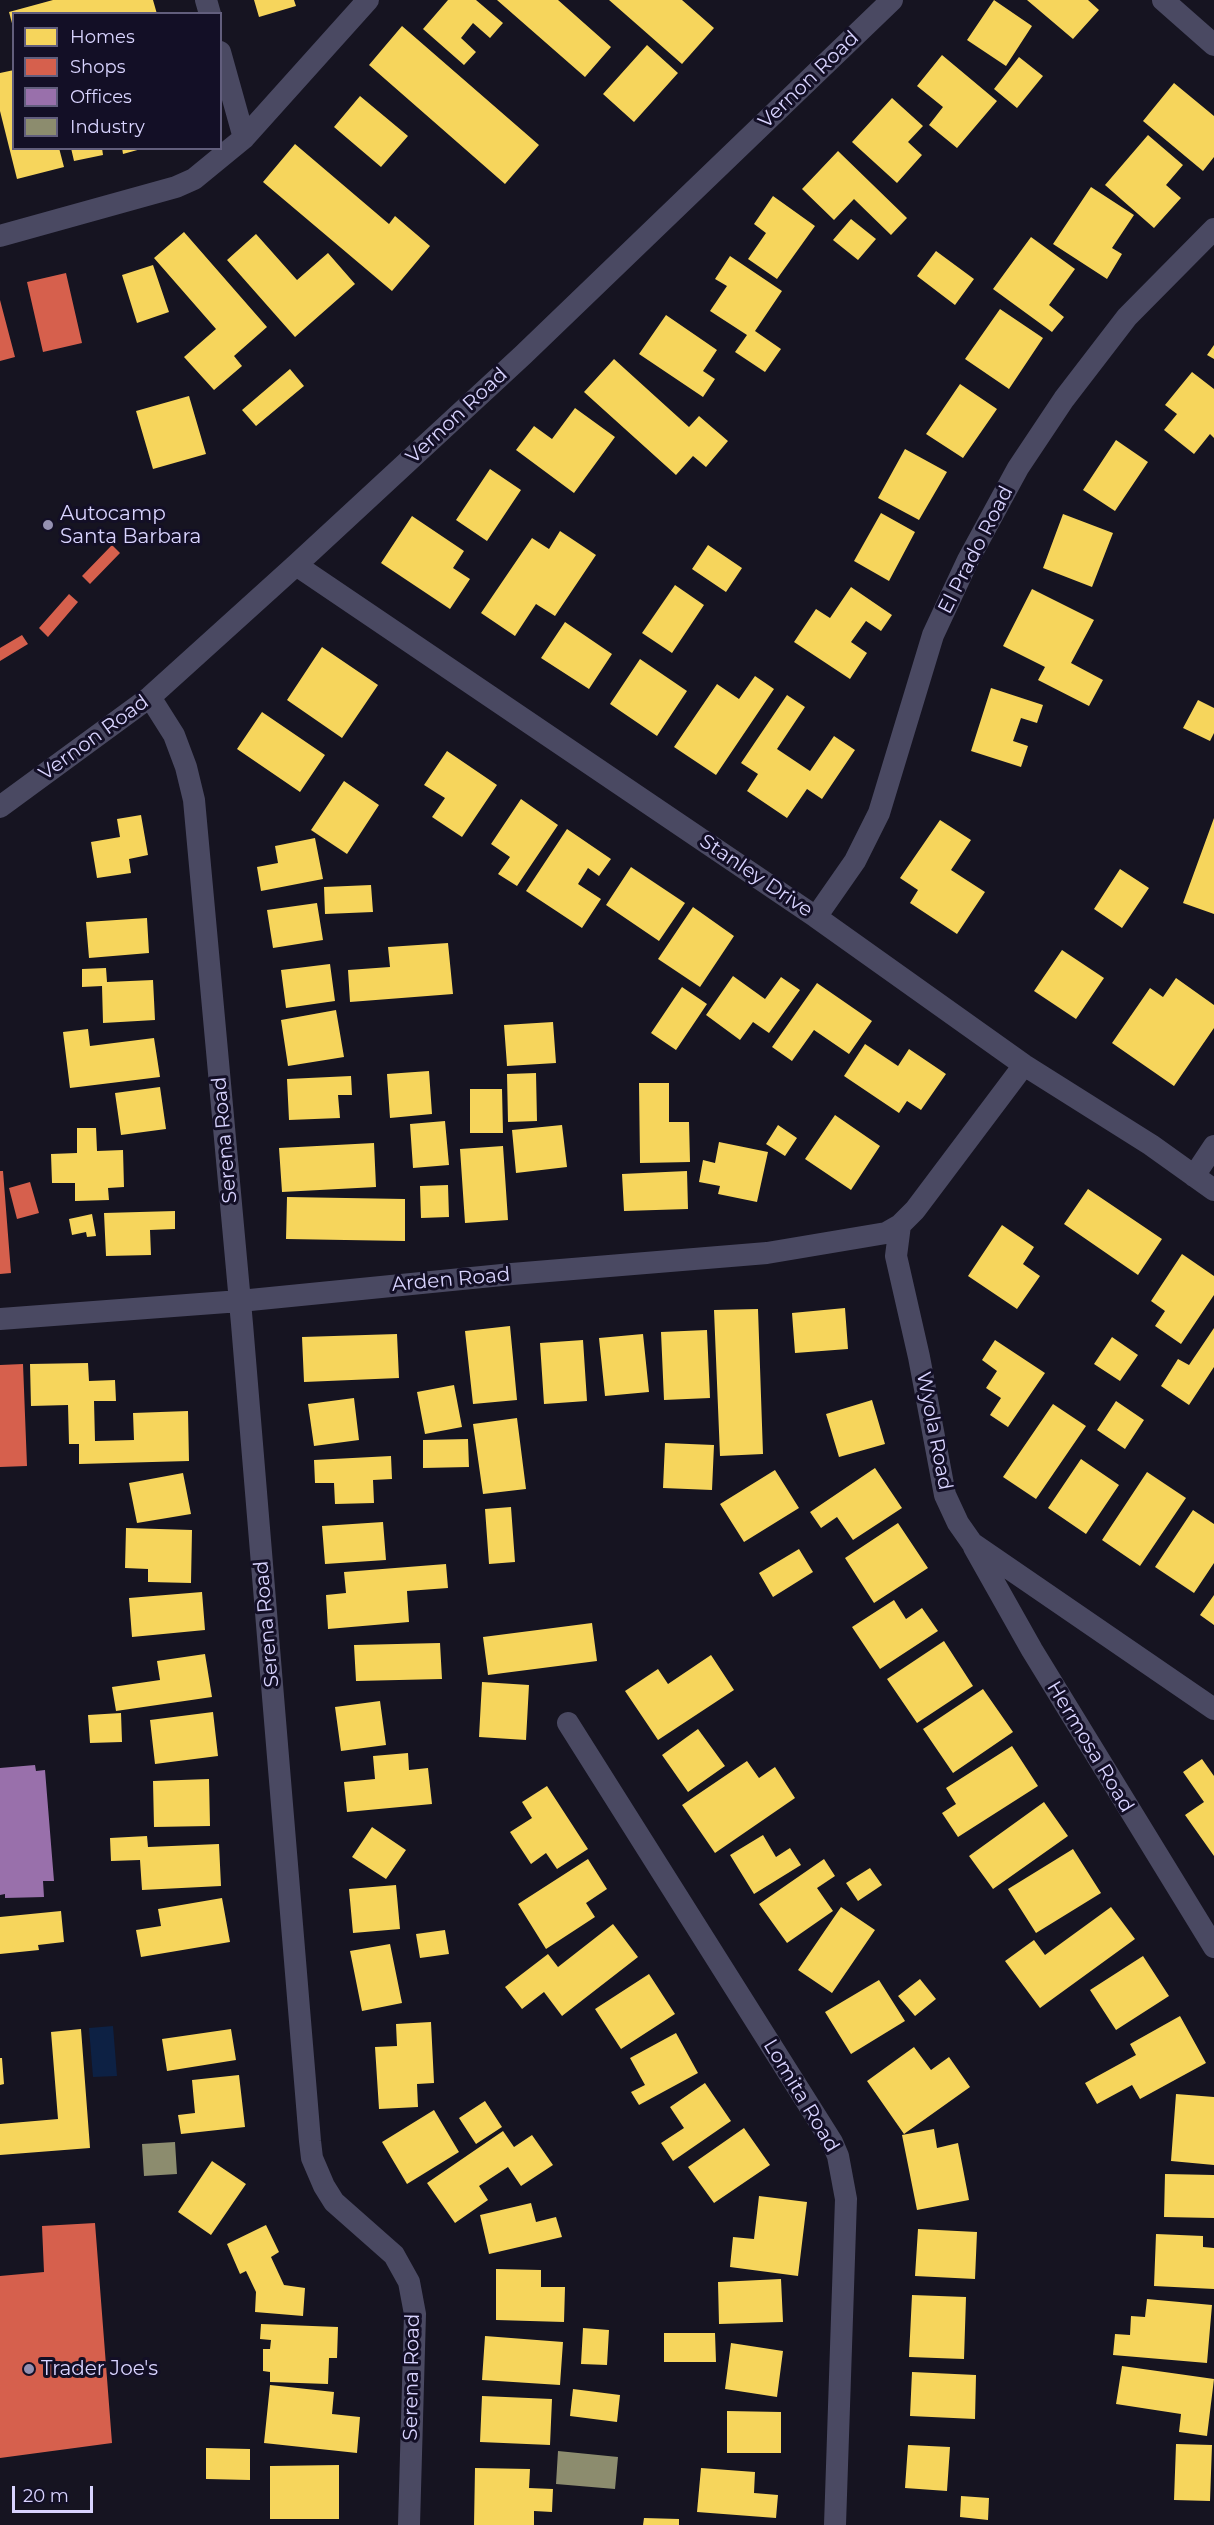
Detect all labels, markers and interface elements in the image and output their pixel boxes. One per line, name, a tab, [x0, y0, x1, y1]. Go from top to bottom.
legend	[12, 12, 222, 150]
text: Homes	[70, 26, 135, 48]
street label: Vernon Road	[754, 26, 864, 134]
text: Shops	[70, 56, 126, 78]
text: Offices	[70, 86, 132, 108]
text: Industry	[70, 116, 145, 138]
street label: Vernon Road	[401, 363, 513, 469]
street label: El Prado Road	[933, 482, 1019, 618]
place label: Autocamp Santa Barbara	[60, 502, 201, 549]
marker: Autocamp Santa Barbara	[41, 518, 55, 532]
street label: Vernon Road	[34, 690, 154, 786]
street label: Stanley Drive	[695, 829, 817, 923]
street label: Serena Road	[208, 1076, 242, 1204]
street label: Arden Road	[391, 1263, 511, 1297]
street label: Wyola Road	[911, 1370, 957, 1492]
street label: Serena Road	[250, 1560, 284, 1688]
street label: Hermosa Road	[1041, 1677, 1139, 1817]
street label: Lomita Road	[758, 2035, 844, 2157]
street label: Serena Road	[399, 2313, 425, 2441]
place label: Trader Joe's	[41, 2357, 158, 2381]
marker: Trader Joe's	[22, 2362, 36, 2376]
scale bar	[15, 2474, 96, 2512]
text: 20 m	[23, 2485, 69, 2507]

